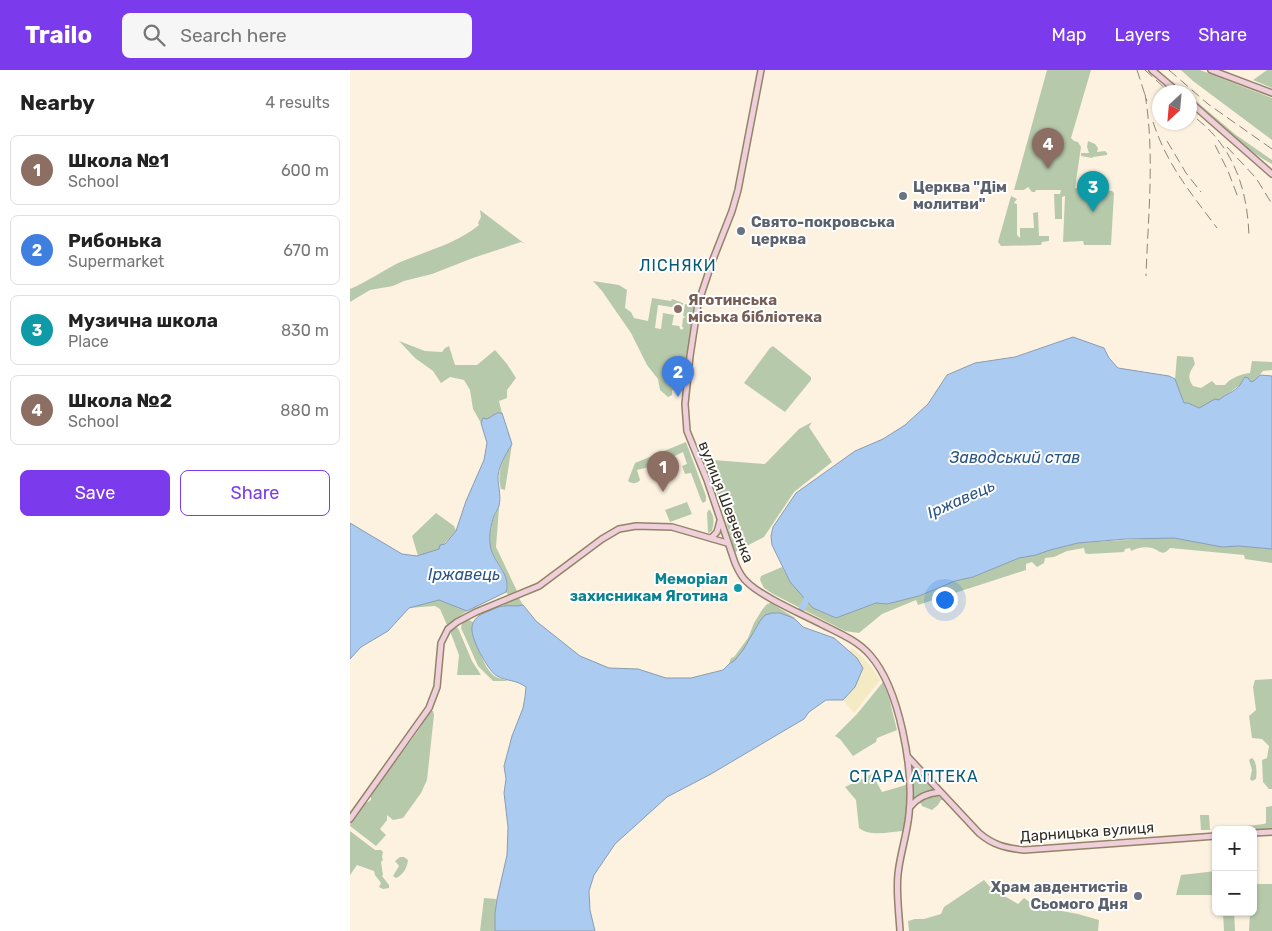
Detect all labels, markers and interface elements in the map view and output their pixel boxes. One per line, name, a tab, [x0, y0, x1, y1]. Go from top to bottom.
search box	[122, 13, 472, 58]
text: Trailo	[25, 21, 92, 49]
icon: search	[140, 21, 168, 49]
text: Search here	[180, 24, 287, 47]
text: Map	[1052, 24, 1087, 46]
text: Layers	[1115, 24, 1170, 46]
text: Share	[1198, 24, 1247, 46]
north arrow	[1152, 85, 1197, 130]
text: Nearby	[20, 90, 95, 115]
text: 4 results	[265, 93, 330, 112]
pin: 4	[1032, 128, 1064, 169]
text: Школа №1	[68, 149, 169, 172]
text: 1	[33, 161, 41, 180]
text: 600 m	[281, 161, 329, 180]
pin: 3	[1077, 171, 1109, 212]
text: School	[68, 172, 119, 191]
place label: Церква "Дім молитви"	[913, 178, 1007, 213]
marker: Церква "Дім молитви"	[897, 190, 909, 202]
place label: Свято-покровська церква	[751, 213, 895, 248]
marker: Свято-покровська церква	[735, 225, 747, 237]
text: Рибонька	[68, 229, 162, 252]
text: 2	[32, 241, 42, 260]
text: 670 m	[283, 241, 329, 260]
text: Supermarket	[68, 252, 164, 271]
district label: ЛІСНЯКИ	[639, 256, 717, 275]
place label: Яготинська міська бібліотека	[688, 291, 822, 326]
marker: Яготинська міська бібліотека	[672, 303, 684, 315]
text: Музична школа	[68, 309, 218, 332]
text: 3	[32, 321, 42, 340]
text: 830 m	[281, 321, 329, 340]
text: Place	[68, 332, 109, 351]
pin: 2	[662, 356, 694, 397]
text: Школа №2	[68, 389, 172, 412]
text: 4	[32, 401, 42, 420]
text: 880 m	[280, 401, 329, 420]
text: School	[68, 412, 119, 431]
street label: вулиця Шевченка	[695, 439, 757, 565]
water label: Заводський став	[949, 448, 1080, 467]
pin: 1	[647, 451, 679, 492]
button: Save	[20, 470, 170, 516]
button: Share	[180, 470, 330, 516]
water label: Іржавець	[924, 476, 998, 522]
water label: Іржавець	[428, 565, 500, 584]
place label: Меморіал захисникам Яготина	[570, 570, 728, 605]
marker: Меморіал захисникам Яготина	[732, 582, 744, 594]
your location	[932, 587, 958, 613]
district label: СТАРА АПТЕКА	[849, 767, 979, 786]
street label: Дарницька вулиця	[1019, 818, 1155, 846]
map controls	[1212, 826, 1257, 916]
button: +	[1212, 826, 1257, 871]
button: −	[1212, 871, 1257, 916]
place label: Храм авдентистів Сьомого Дня	[991, 878, 1128, 913]
marker: Храм авдентистів Сьомого Дня	[1132, 890, 1144, 902]

